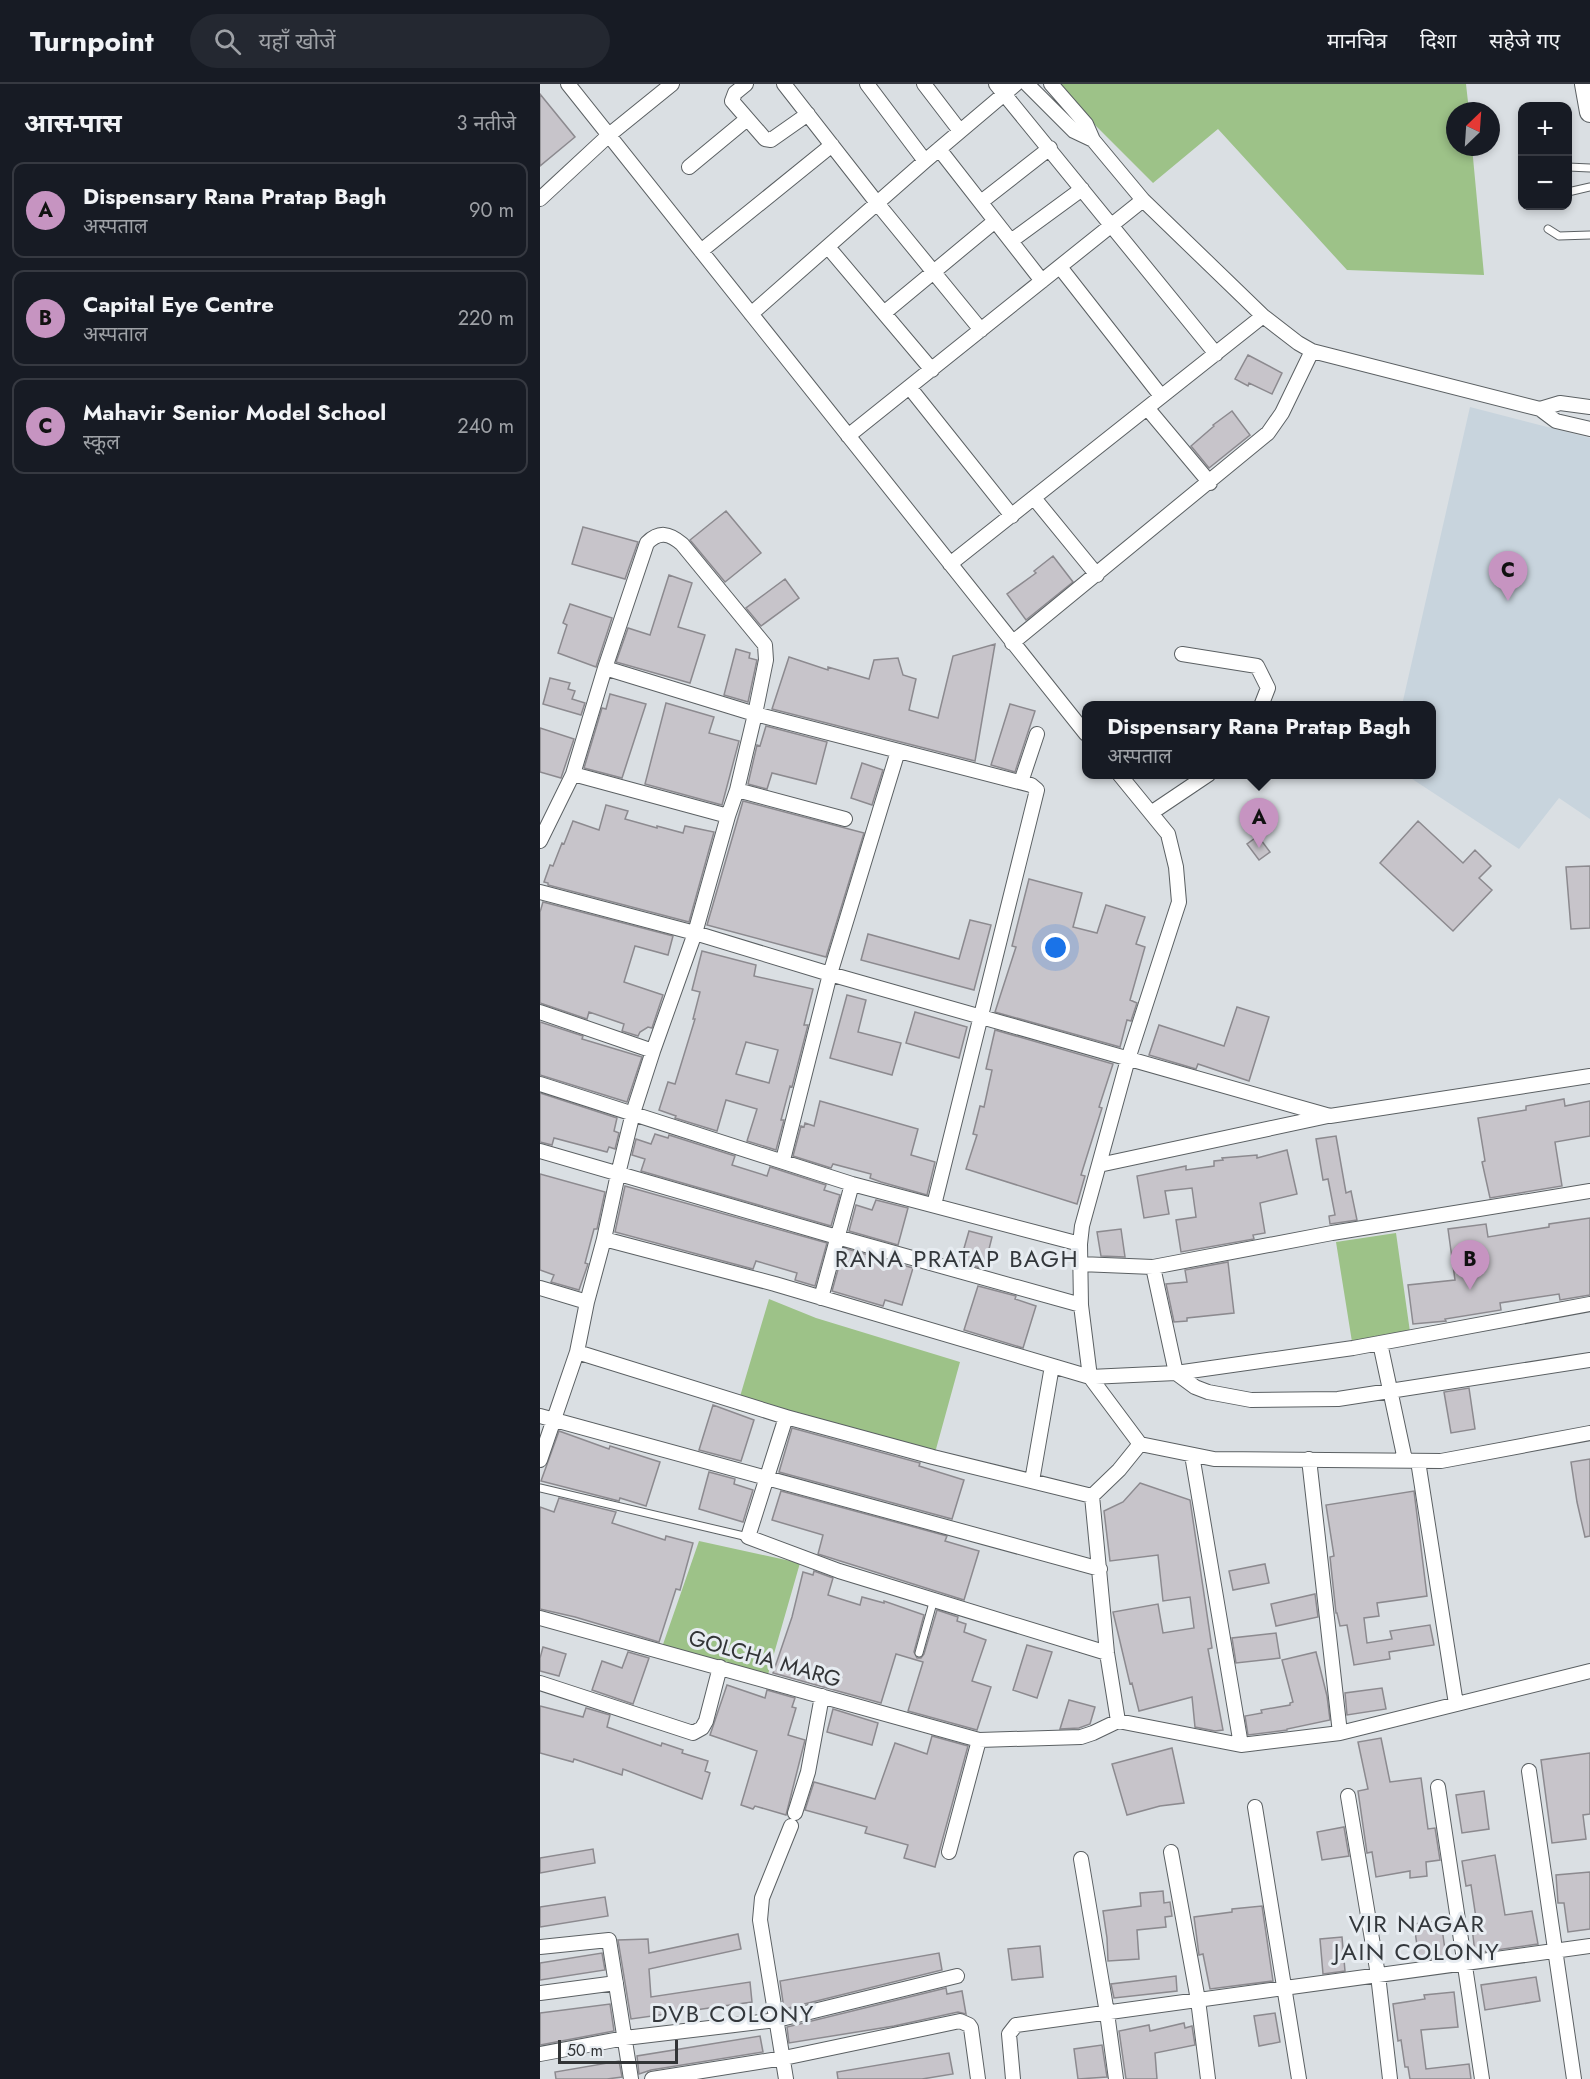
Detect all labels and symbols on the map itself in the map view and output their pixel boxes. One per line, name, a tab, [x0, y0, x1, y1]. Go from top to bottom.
north arrow	[1446, 102, 1500, 156]
pin: C	[1488, 552, 1528, 601]
pin: A	[1240, 798, 1278, 848]
your location	[1041, 933, 1070, 962]
pin: B	[1450, 1240, 1490, 1290]
district label: RANA PRATAP BAGH	[835, 1241, 1079, 1276]
street label: GOLCHA MARG	[685, 1621, 845, 1695]
district label: VIR NAGAR JAIN COLONY	[1331, 1906, 1500, 1969]
district label: DVB COLONY	[651, 1996, 815, 2031]
scale bar	[558, 2037, 678, 2064]

